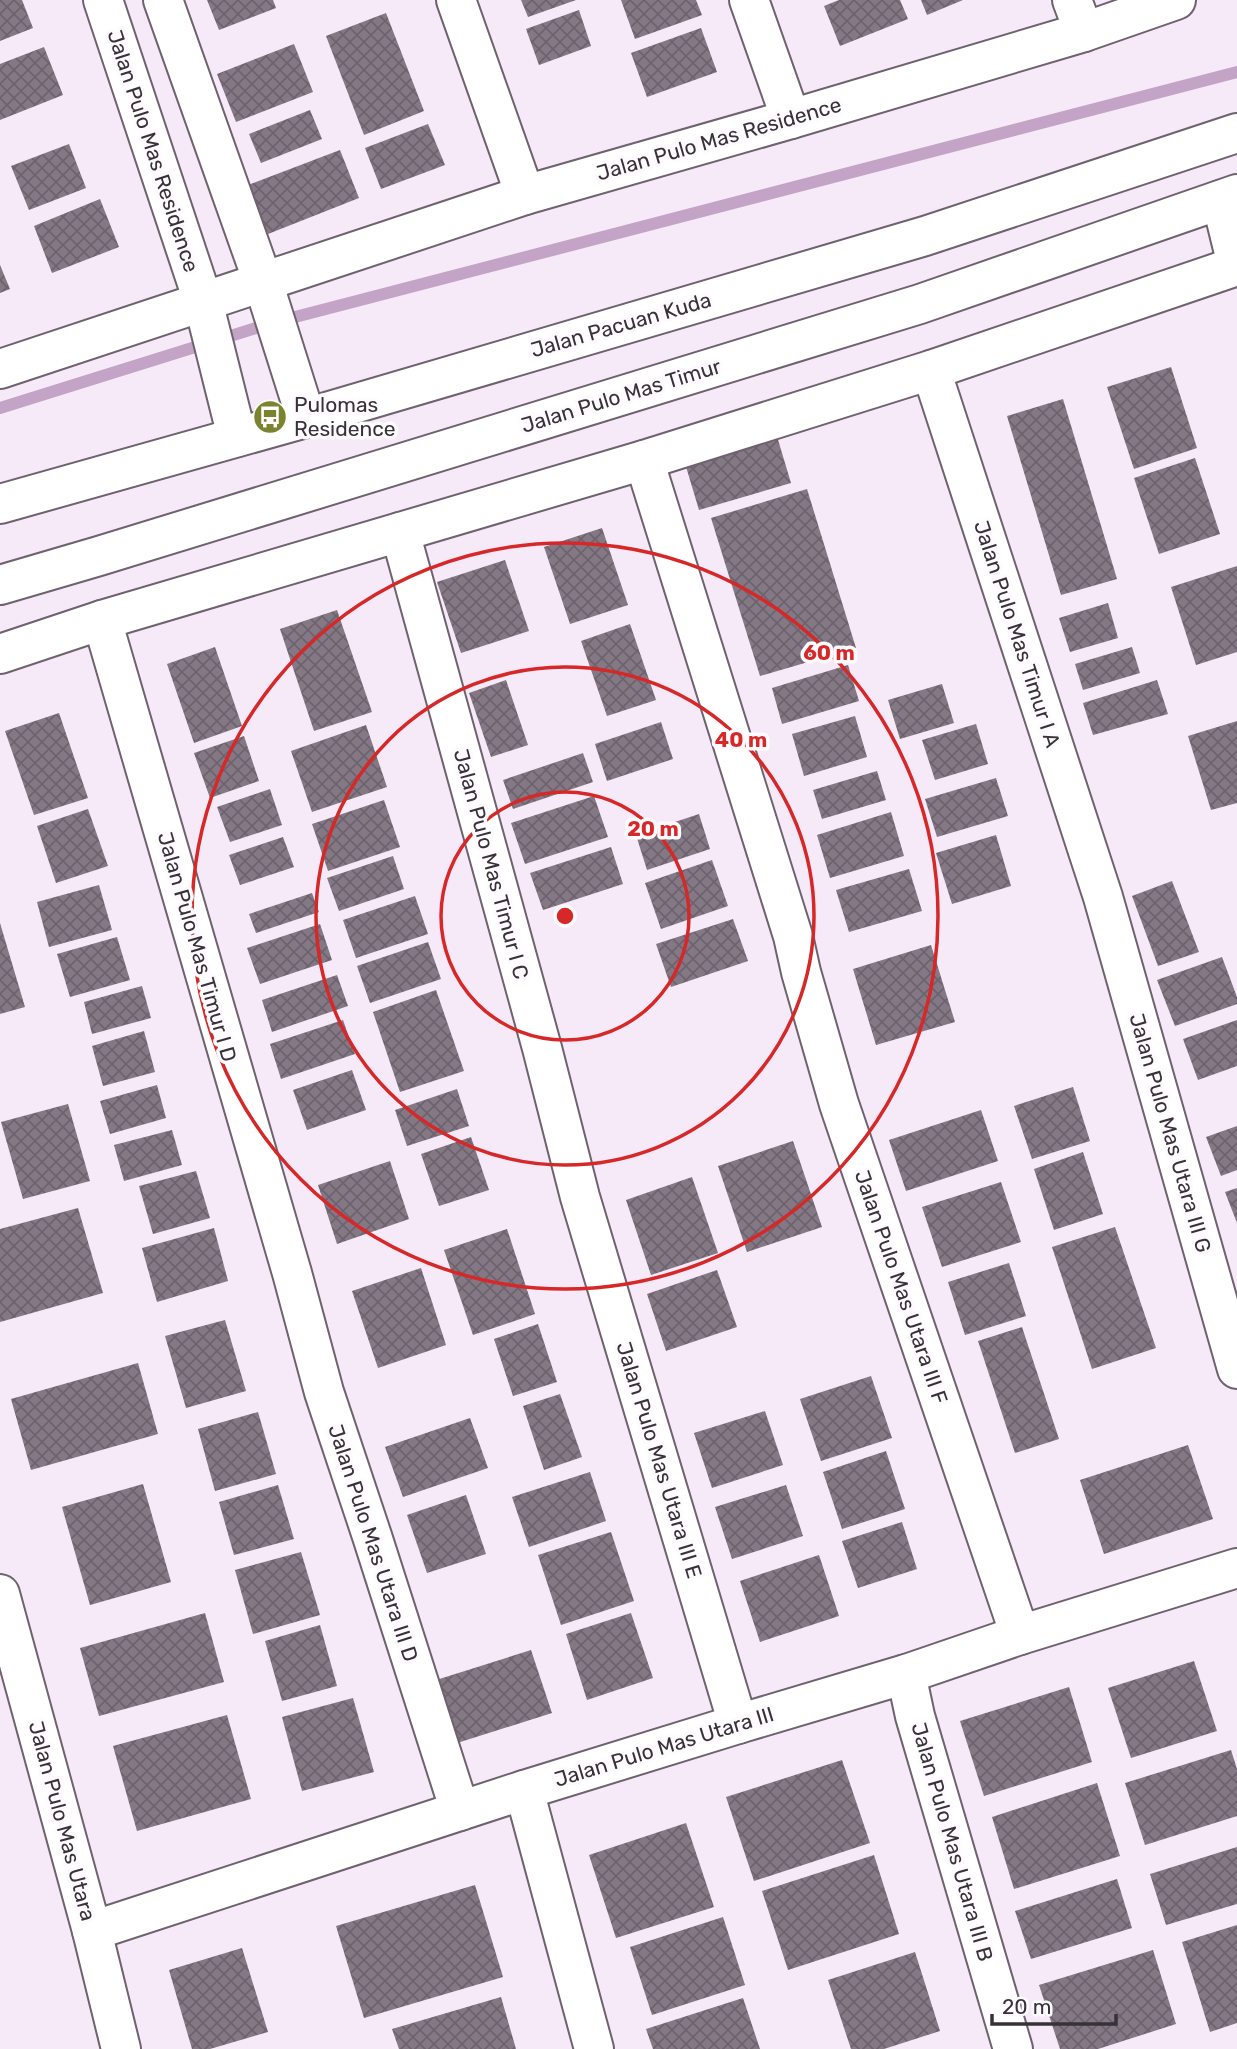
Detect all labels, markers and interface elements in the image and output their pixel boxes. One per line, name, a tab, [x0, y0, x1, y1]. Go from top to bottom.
street label: Jalan Pulo Mas Residence	[102, 26, 205, 275]
street label: Jalan Pulo Mas Residence	[594, 92, 844, 185]
street label: Jalan Pacuan Kuda	[528, 287, 714, 362]
street label: Jalan Pulo Mas Timur	[518, 353, 724, 438]
place label: Pulomas Residence	[294, 392, 396, 441]
bus stop icon: Pulomas Residence	[251, 398, 289, 436]
street label: Jalan Pulo Mas Timur I A	[969, 517, 1066, 750]
text: 60 m	[803, 640, 855, 665]
text: 40 m	[715, 727, 767, 752]
street label: Jalan Pulo Mas Timur I C	[449, 746, 534, 982]
text: 20 m	[627, 816, 679, 841]
street label: Jalan Pulo Mas Timur I D	[153, 829, 242, 1065]
centre of rings	[553, 904, 577, 928]
street label: Jalan Pulo Mas Utara III G	[1124, 1010, 1217, 1255]
street label: Jalan Pulo Mas Utara III F	[850, 1167, 953, 1407]
street label: Jalan Pulo Mas Utara III E	[612, 1339, 707, 1581]
street label: Jalan Pulo Mas Utara III D	[323, 1421, 424, 1665]
street label: Jalan Pulo Mas Utara III	[551, 1701, 777, 1792]
street label: Jalan Pulo Mas Utara	[24, 1718, 101, 1924]
street label: Jalan Pulo Mas Utara III B	[906, 1720, 999, 1964]
scale bar	[992, 1982, 1116, 2026]
text: 20 m	[1002, 1994, 1051, 2019]

